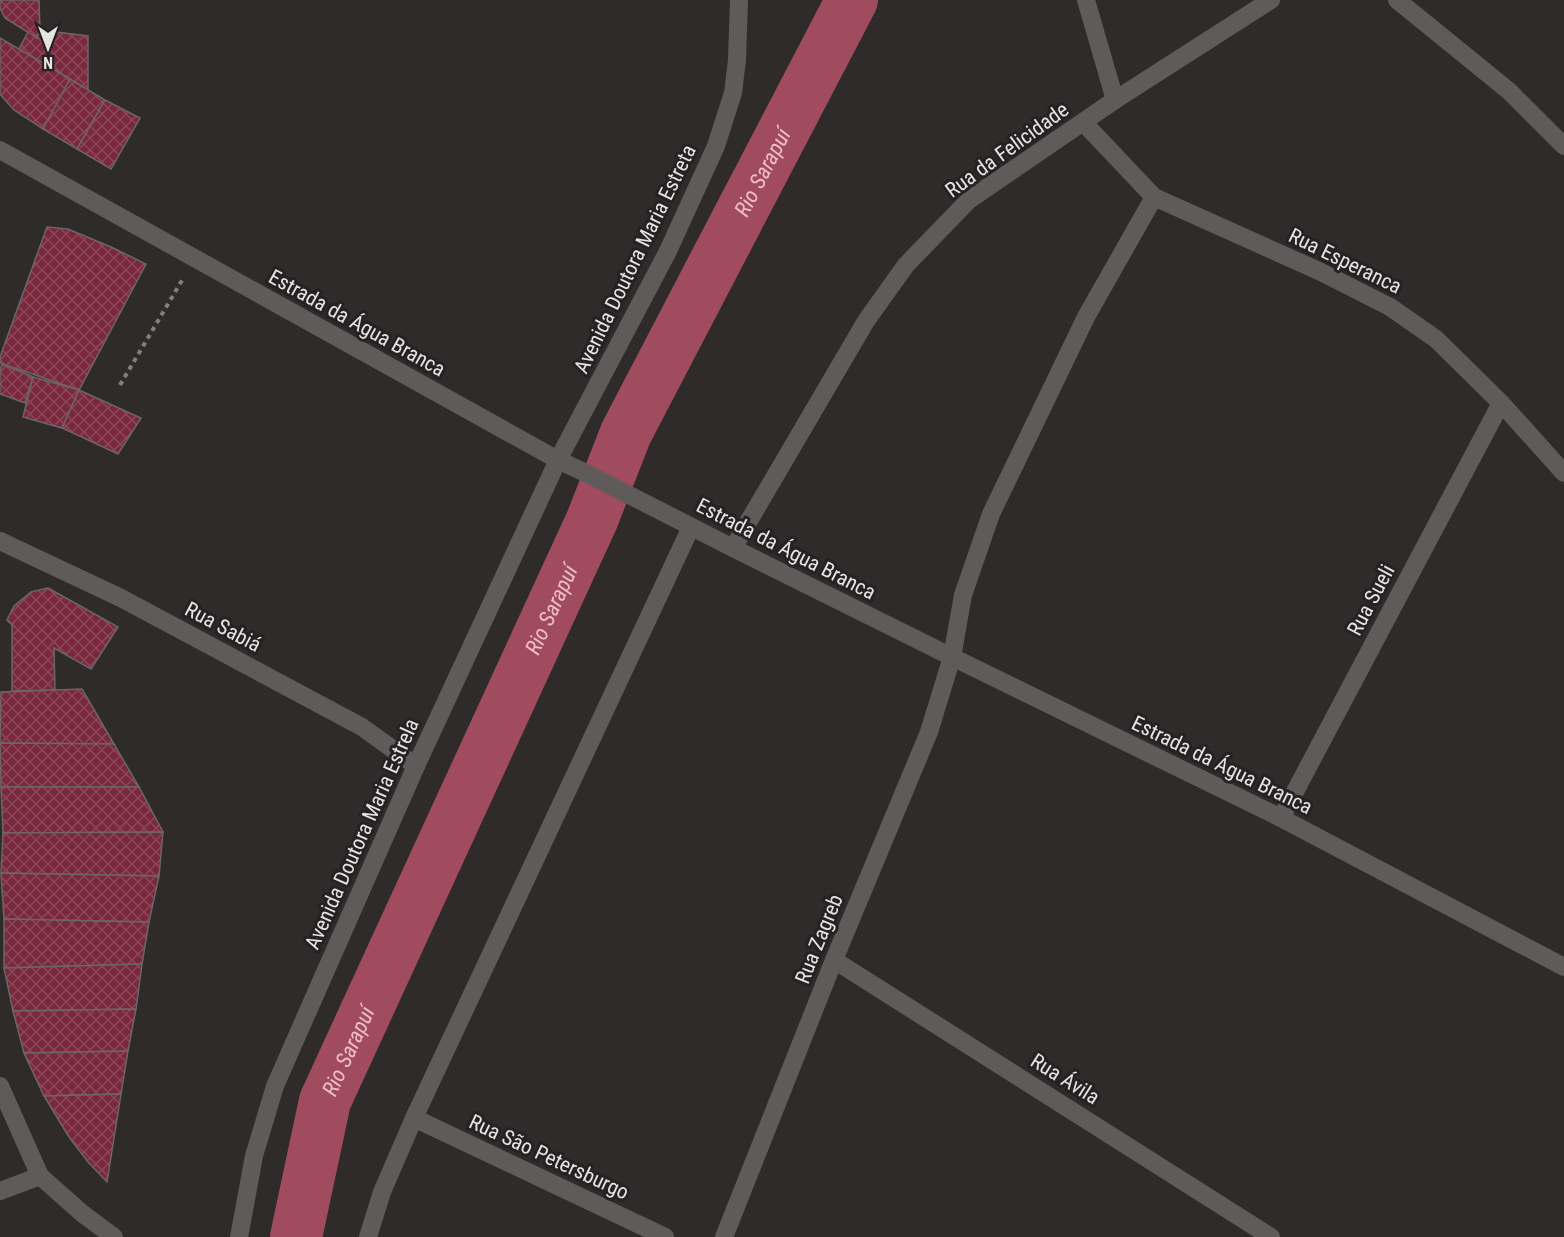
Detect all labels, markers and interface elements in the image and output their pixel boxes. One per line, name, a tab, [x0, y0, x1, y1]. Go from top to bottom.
north arrow	[18, 18, 78, 78]
text: N	[43, 53, 53, 72]
street label: Rua da Felicidade	[941, 97, 1073, 203]
water label: Rio Sarapuí	[729, 122, 797, 221]
street label: Avenida Doutora Maria Estreta	[569, 141, 701, 377]
street label: Rua Esperanca	[1285, 223, 1405, 299]
street label: Estrada da Água Branca	[265, 265, 449, 381]
street label: Estrada da Água Branca	[692, 493, 880, 605]
water label: Rio Sarapuí	[520, 558, 584, 658]
street label: Rua Sueli	[1342, 561, 1400, 639]
street label: Rua Sabiá	[181, 597, 265, 657]
street label: Estrada da Água Branca	[1128, 711, 1316, 819]
street label: Avenida Doutora Maria Estrela	[300, 715, 424, 953]
street label: Rua Zagreb	[790, 891, 848, 987]
water label: Rio Sarapuí	[317, 1000, 381, 1100]
street label: Rua Ávila	[1026, 1049, 1104, 1109]
street label: Rua São Petersburgo	[465, 1109, 633, 1205]

